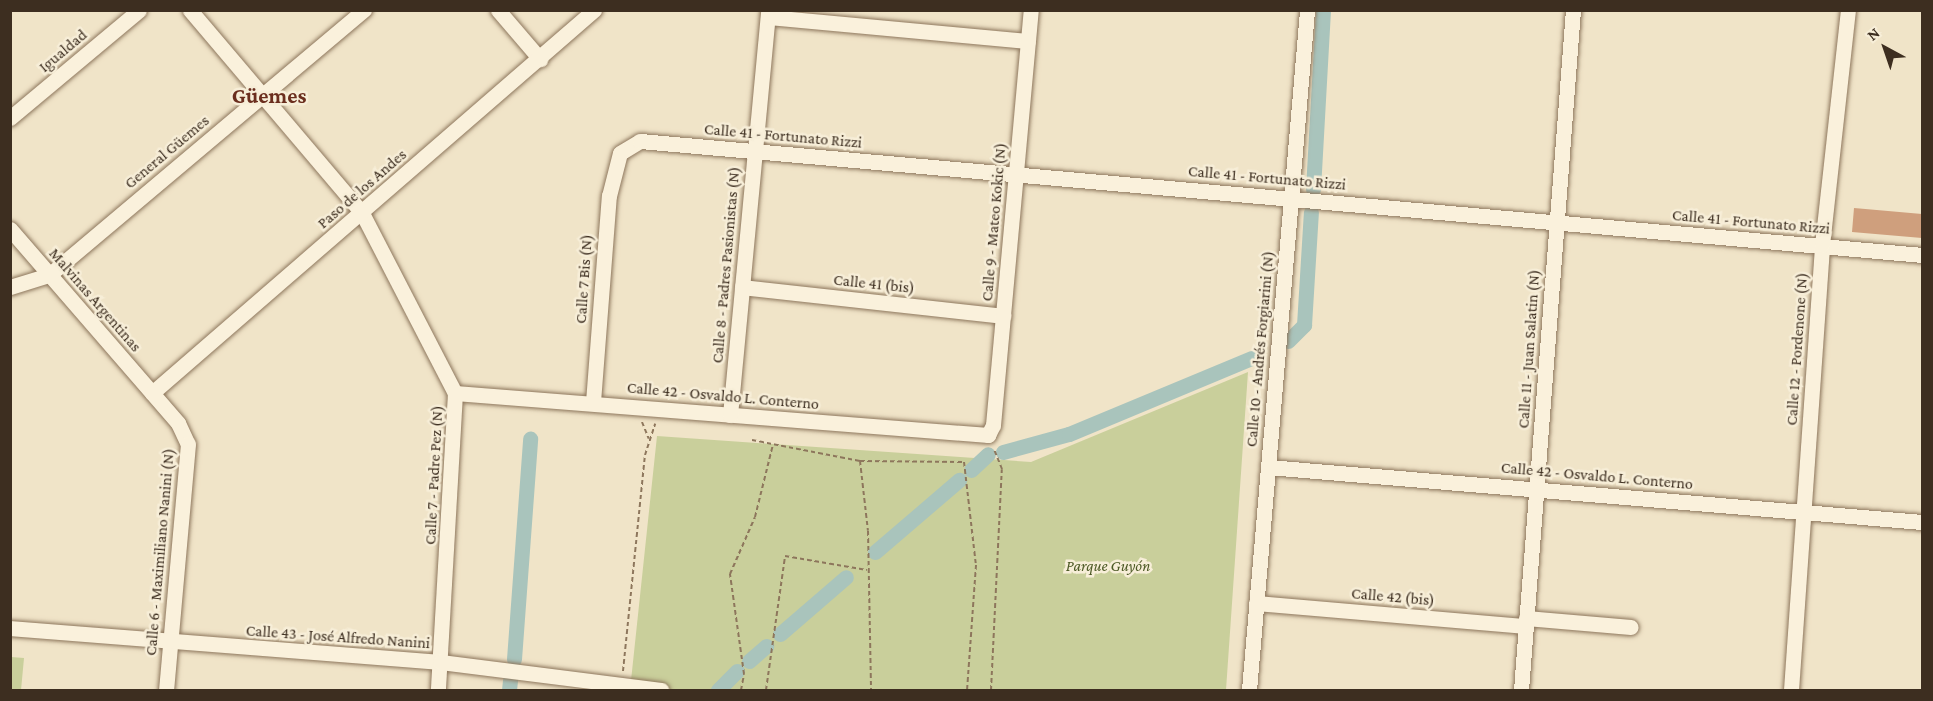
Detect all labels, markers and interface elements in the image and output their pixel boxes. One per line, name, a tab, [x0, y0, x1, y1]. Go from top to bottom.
north arrow	[1855, 18, 1915, 78]
text: N	[1863, 24, 1883, 44]
street label: Igualdad	[35, 25, 91, 77]
district label: Güemes	[232, 83, 306, 109]
street label: General Güemes	[121, 111, 213, 193]
street label: Calle 41 - Fortunato Rizzi	[703, 120, 863, 152]
street label: Calle 9 - Mateo Kokic (N)	[977, 142, 1011, 302]
street label: Paso de los Andes	[314, 145, 410, 233]
street label: Calle 41 - Fortunato Rizzi	[1187, 162, 1347, 194]
street label: Calle 8 - Padres Pasionistas (N)	[708, 166, 744, 364]
street label: Calle 41 - Fortunato Rizzi	[1671, 206, 1831, 238]
street label: Calle 7 Bis (N)	[571, 234, 597, 324]
street label: Malvinas Argentinas	[45, 244, 145, 356]
street label: Calle 10 - Andrés Forgiarini (N)	[1242, 250, 1278, 448]
street label: Calle 11 - Juan Salatin (N)	[1514, 269, 1544, 429]
street label: Calle 41 (bis)	[832, 270, 916, 298]
street label: Calle 12 - Pordenone (N)	[1782, 272, 1812, 426]
street label: Calle 42 - Osvaldo L. Conterno	[626, 378, 820, 414]
street label: Calle 7 - Padre Pez (N)	[421, 405, 447, 545]
street label: Calle 6 - Maximiliano Nanini (N)	[141, 448, 179, 656]
street label: Calle 42 - Osvaldo L. Conterno	[1500, 458, 1694, 494]
park label: Parque Guyón	[1066, 556, 1150, 576]
street label: Calle 42 (bis)	[1350, 584, 1436, 610]
street label: Calle 43 - José Alfredo Nanini	[245, 621, 431, 653]

